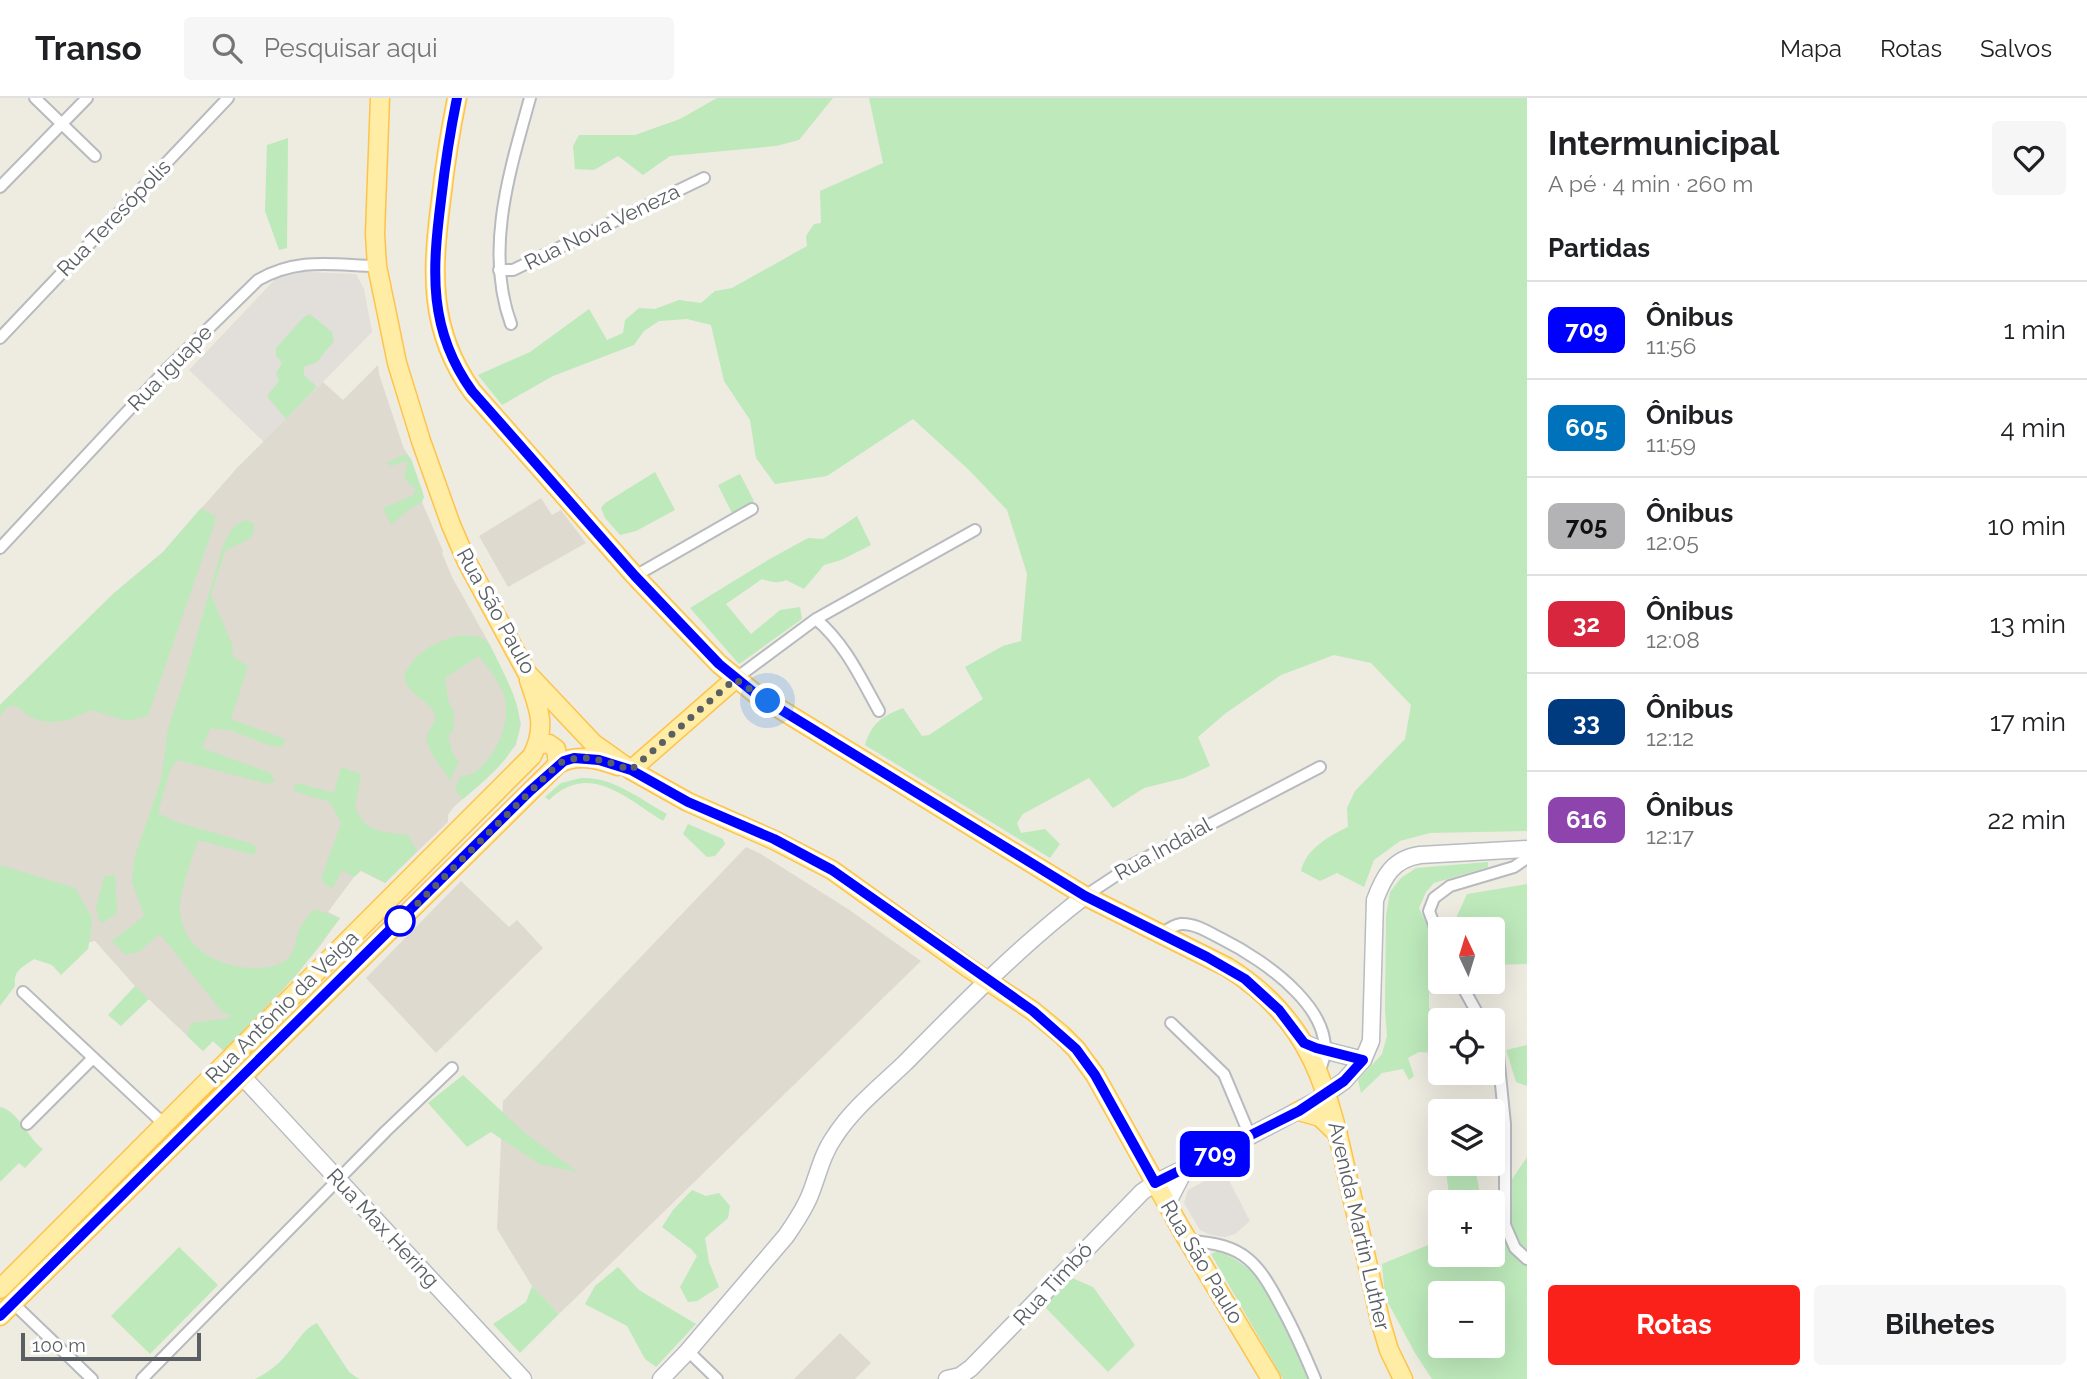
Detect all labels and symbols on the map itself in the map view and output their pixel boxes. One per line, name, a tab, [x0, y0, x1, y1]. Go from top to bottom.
street label: Rua Teresópolis	[52, 154, 176, 281]
street label: Rua Nova Veneza	[520, 178, 683, 275]
street label: Rua Iguape	[122, 319, 217, 416]
street label: Rua São Paulo	[452, 544, 541, 678]
your location	[750, 683, 785, 718]
street label: Rua Indaial	[1110, 812, 1216, 885]
unlabelled marker	[385, 906, 415, 936]
north arrow	[1428, 917, 1505, 994]
street label: Rua Antônio da Veiga	[200, 925, 363, 1088]
street label: Avenida Martin Luther	[1323, 1119, 1396, 1333]
line badge: 709	[1175, 1131, 1255, 1177]
street label: Rua Max Hering	[322, 1163, 445, 1292]
street label: Rua São Paulo	[1156, 1195, 1249, 1328]
street label: Rua Timbó	[1008, 1237, 1097, 1330]
scale bar	[21, 1330, 201, 1362]

